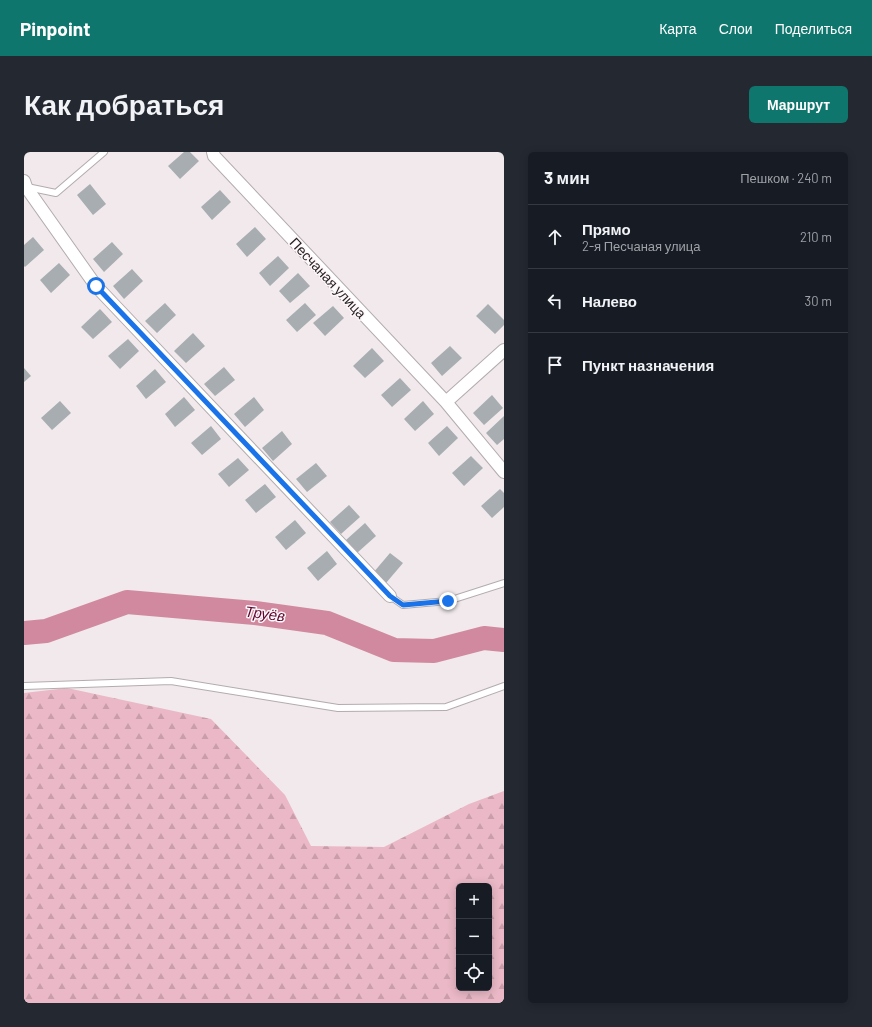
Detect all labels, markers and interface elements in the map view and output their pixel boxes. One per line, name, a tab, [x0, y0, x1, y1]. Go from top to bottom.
text: Pinpoint	[20, 17, 90, 40]
text: Карта	[659, 20, 697, 37]
text: Слои	[719, 20, 753, 37]
text: Поделиться	[775, 20, 852, 37]
button: Маршрут	[749, 86, 848, 123]
text: Как добраться	[24, 87, 224, 121]
text: 3 мин	[544, 167, 590, 187]
text: Пешком · 240 m	[740, 170, 832, 186]
text: Прямо	[582, 220, 631, 238]
icon: ahead	[544, 226, 566, 248]
text: 210 m	[800, 229, 832, 245]
street label: Песчаная улица	[287, 234, 370, 322]
text: 2-я Песчаная улица	[582, 238, 700, 254]
route start	[87, 277, 105, 295]
icon: left	[544, 290, 566, 312]
text: Налево	[582, 292, 637, 310]
text: 30 m	[805, 293, 832, 309]
icon: arrive	[544, 354, 566, 376]
text: Пункт назначения	[582, 356, 714, 374]
route end	[439, 592, 457, 610]
water label: Труёв	[244, 602, 286, 624]
map controls	[456, 883, 492, 991]
button: +	[456, 883, 492, 919]
button: −	[456, 919, 492, 955]
button: locate	[456, 955, 492, 991]

